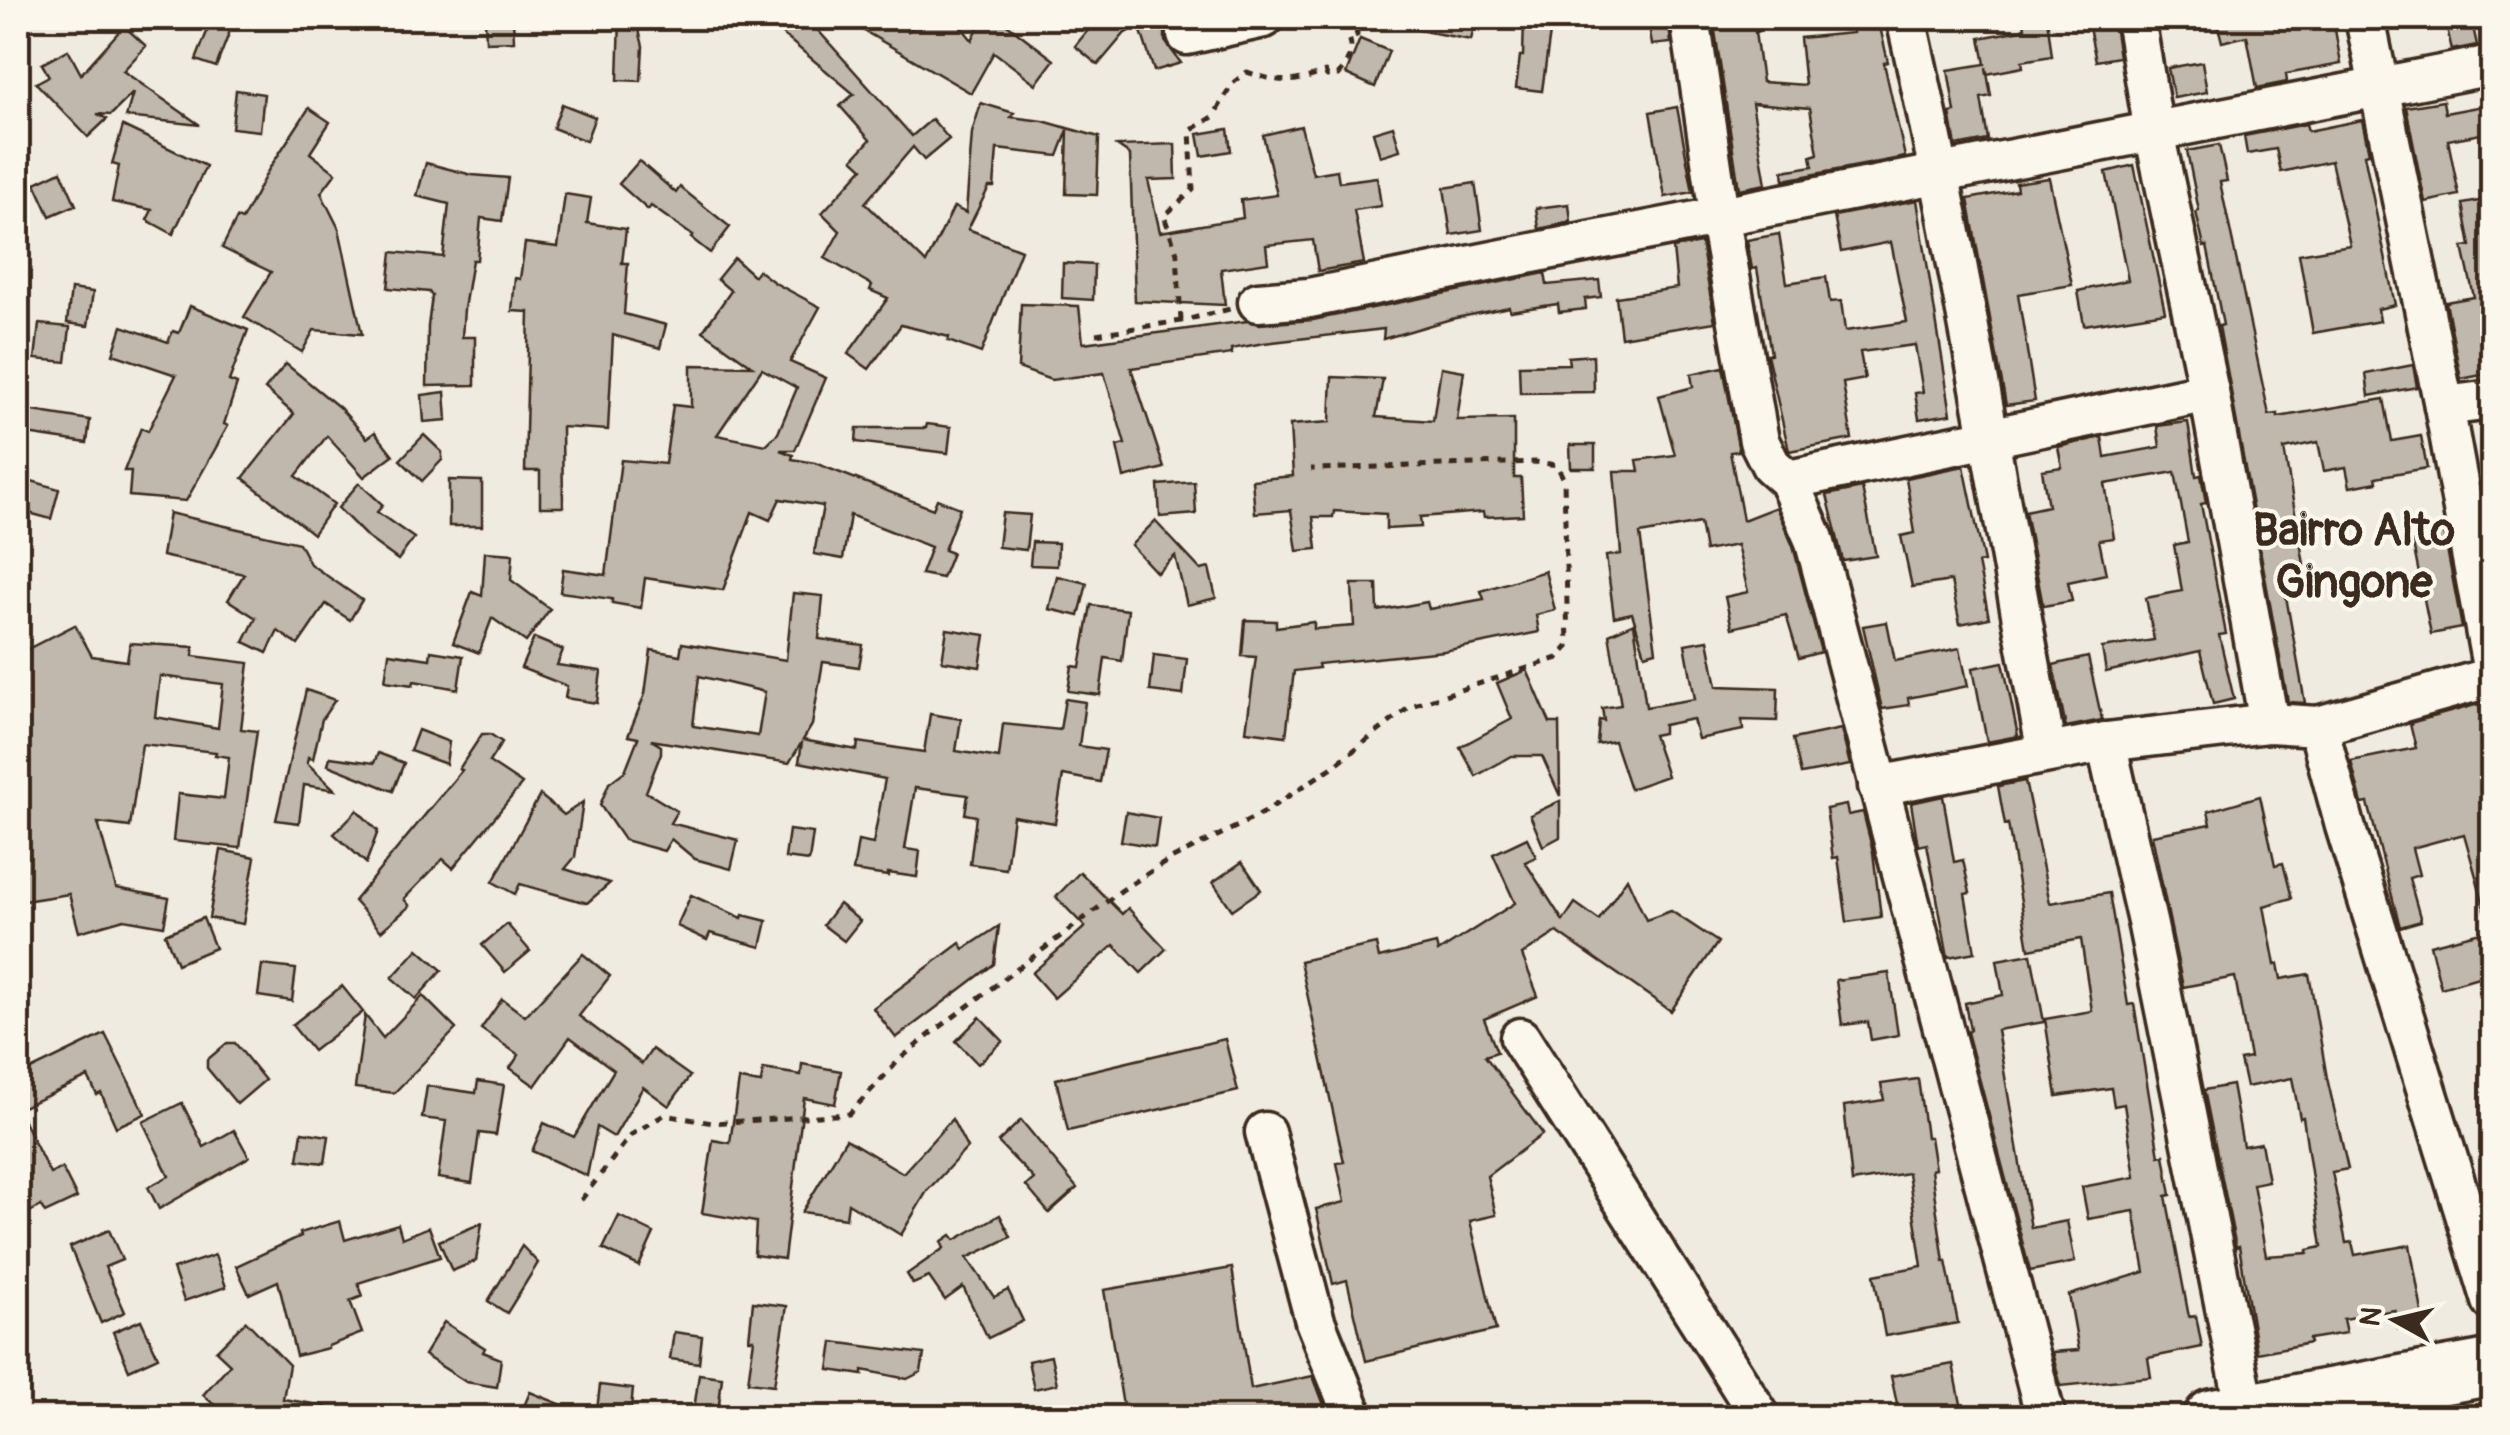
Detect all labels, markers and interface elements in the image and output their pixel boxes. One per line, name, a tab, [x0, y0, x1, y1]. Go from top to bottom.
district label: Bairro Alto Gingone	[2253, 503, 2455, 611]
north arrow	[2345, 1270, 2445, 1370]
text: N	[2353, 1305, 2390, 1329]

